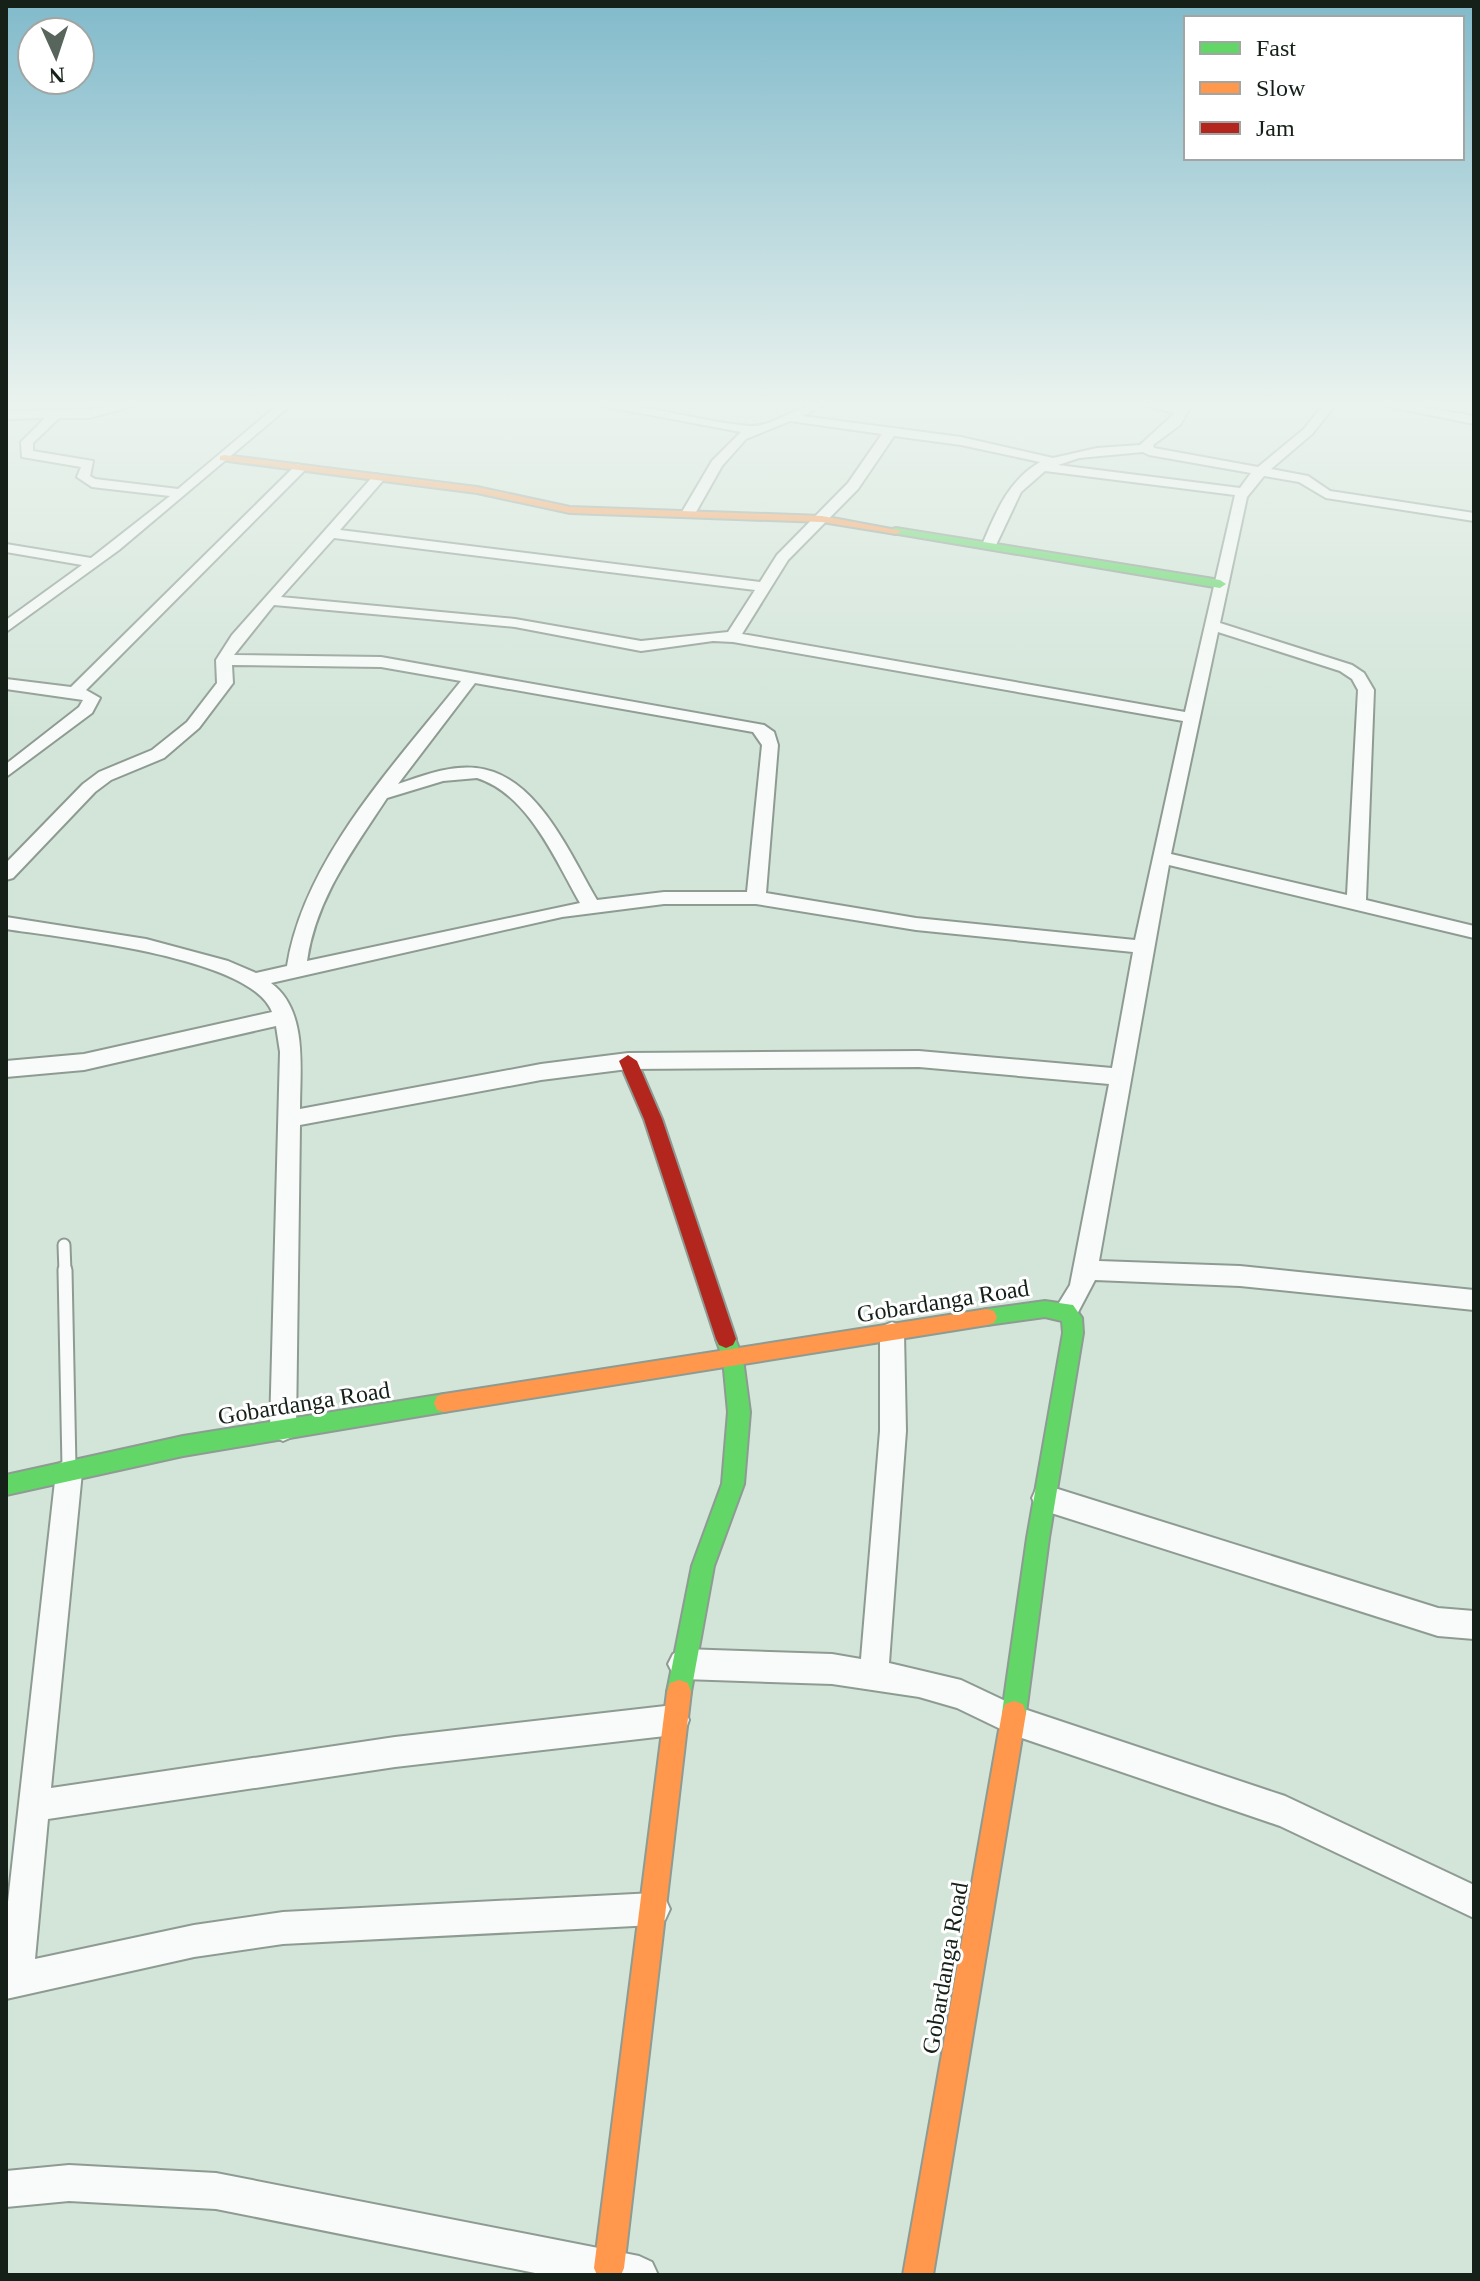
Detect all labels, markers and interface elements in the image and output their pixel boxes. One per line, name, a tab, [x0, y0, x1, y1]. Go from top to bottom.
north arrow	[16, 16, 96, 96]
legend	[1184, 16, 1464, 160]
text: Fast	[1256, 35, 1296, 61]
text: N	[48, 63, 66, 88]
text: Slow	[1256, 75, 1306, 101]
text: Jam	[1256, 115, 1295, 141]
street label: Gobardanga Road	[855, 1275, 1031, 1327]
street label: Gobardanga Road	[216, 1377, 392, 1429]
street label: Gobardanga Road	[917, 1880, 973, 2056]

